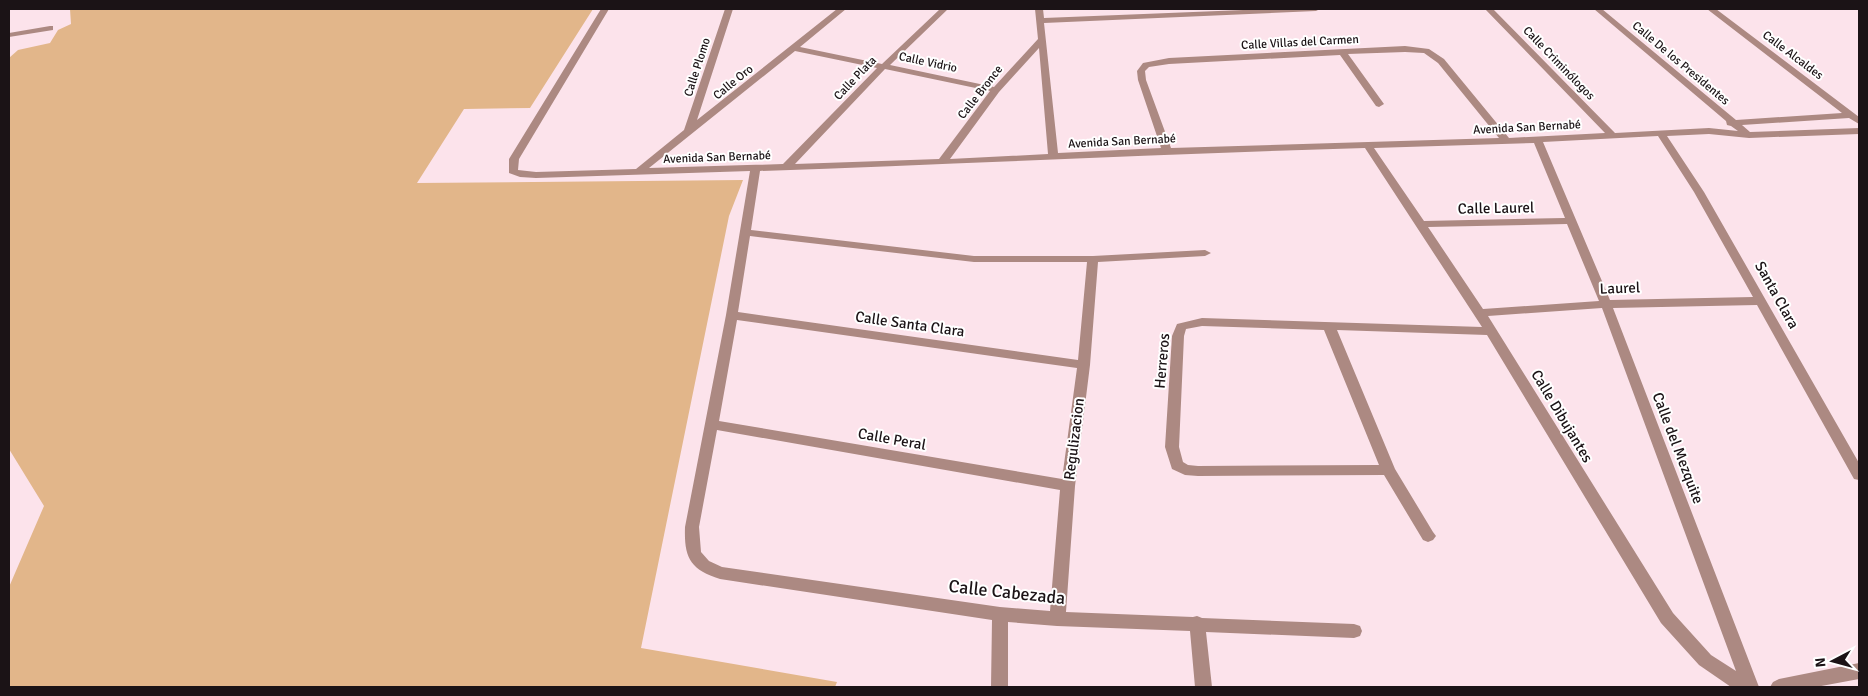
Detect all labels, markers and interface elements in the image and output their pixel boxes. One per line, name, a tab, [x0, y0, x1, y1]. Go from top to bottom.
street label: Calle De los Presidentes	[1629, 18, 1732, 108]
street label: Calle Criminólogos	[1520, 23, 1598, 103]
street label: Calle Alcaldes	[1759, 28, 1826, 83]
street label: Calle Villas del Carmen	[1241, 32, 1359, 53]
street label: Calle Plomo	[681, 36, 714, 98]
street label: Calle Vidrio	[897, 49, 958, 76]
street label: Calle Plata	[831, 53, 880, 103]
street label: Calle Oro	[710, 62, 756, 103]
street label: Calle Bronce	[955, 62, 1006, 122]
street label: Avenida San Bernabé	[1473, 117, 1581, 138]
street label: Avenida San Bernabé	[1068, 131, 1176, 152]
street label: Avenida San Bernabé	[663, 148, 771, 167]
street label: Calle Laurel	[1458, 198, 1534, 218]
street label: Santa Clara	[1751, 258, 1803, 332]
street label: Laurel	[1599, 278, 1641, 298]
street label: Calle Santa Clara	[854, 307, 966, 341]
street label: Herreros	[1151, 332, 1173, 389]
street label: Calle Dibujantes	[1527, 366, 1597, 466]
street label: Calle del Mezquite	[1648, 390, 1708, 506]
street label: Regulizacion	[1060, 397, 1088, 481]
street label: Calle Peral	[857, 424, 927, 454]
street label: Calle Cabezada	[948, 575, 1066, 609]
north arrow	[1808, 636, 1858, 686]
text: N	[1812, 657, 1830, 668]

